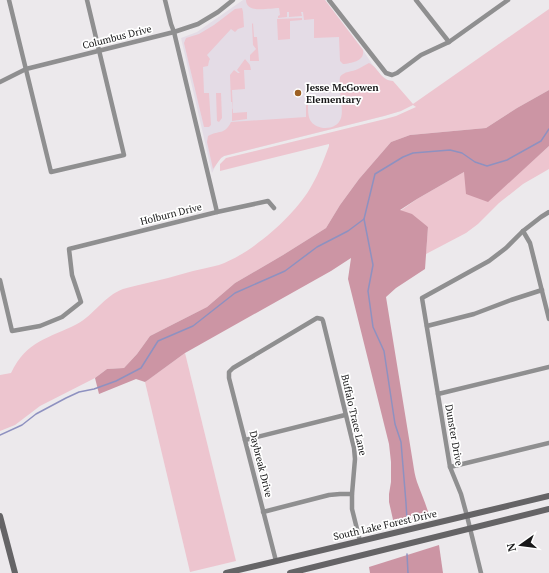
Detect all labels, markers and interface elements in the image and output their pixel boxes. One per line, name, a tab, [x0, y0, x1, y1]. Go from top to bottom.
street label: Columbus Drive	[81, 22, 153, 52]
place label: Jesse McGowen Elementary	[306, 81, 379, 106]
marker: Jesse McGowen Elementary	[293, 88, 303, 98]
street label: Holburn Drive	[139, 200, 203, 228]
street label: Buffalo Trace Lane	[338, 373, 370, 457]
street label: Dunster Drive	[442, 403, 466, 467]
street label: Daybreak Drive	[246, 429, 276, 499]
street label: South Lake Forest Drive	[332, 507, 438, 543]
north arrow	[501, 525, 541, 565]
text: N	[503, 541, 519, 553]

